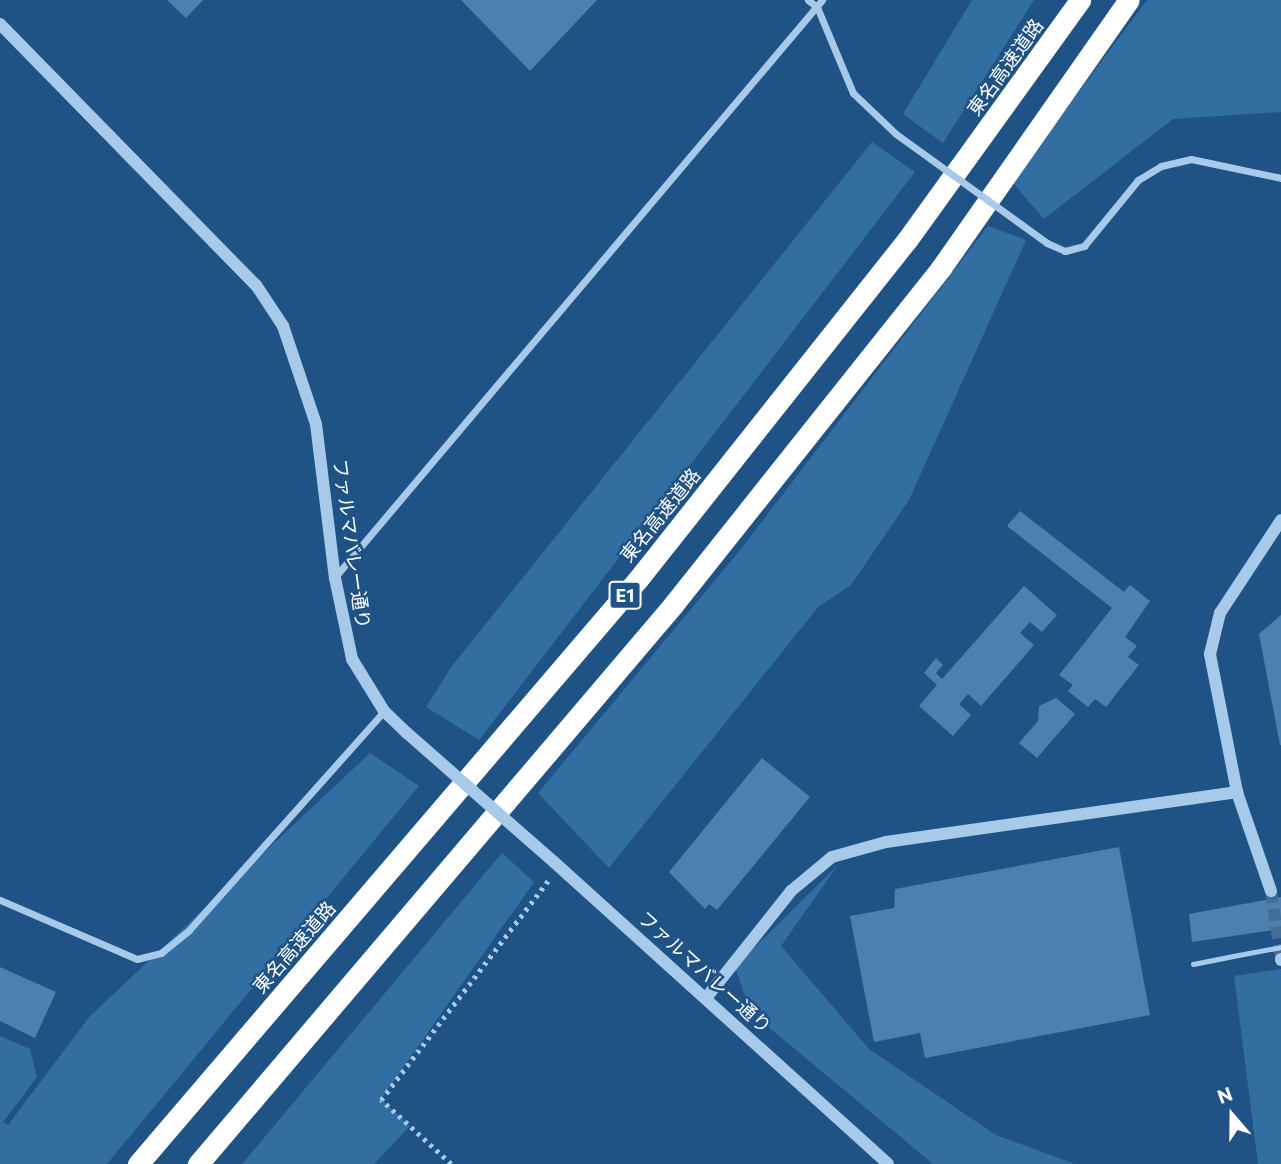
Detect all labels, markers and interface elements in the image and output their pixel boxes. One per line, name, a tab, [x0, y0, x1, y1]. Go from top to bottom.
street label: 東名高速道路	[962, 14, 1048, 120]
street label: ファルマバレー通り	[329, 458, 375, 630]
street label: 東名高速道路	[615, 464, 705, 566]
road number: E1	[608, 580, 642, 610]
street label: 東名高速道路	[248, 897, 340, 997]
street label: ファルマバレー通り	[634, 906, 776, 1038]
north arrow	[1197, 1080, 1267, 1150]
text: N	[1214, 1082, 1235, 1108]

